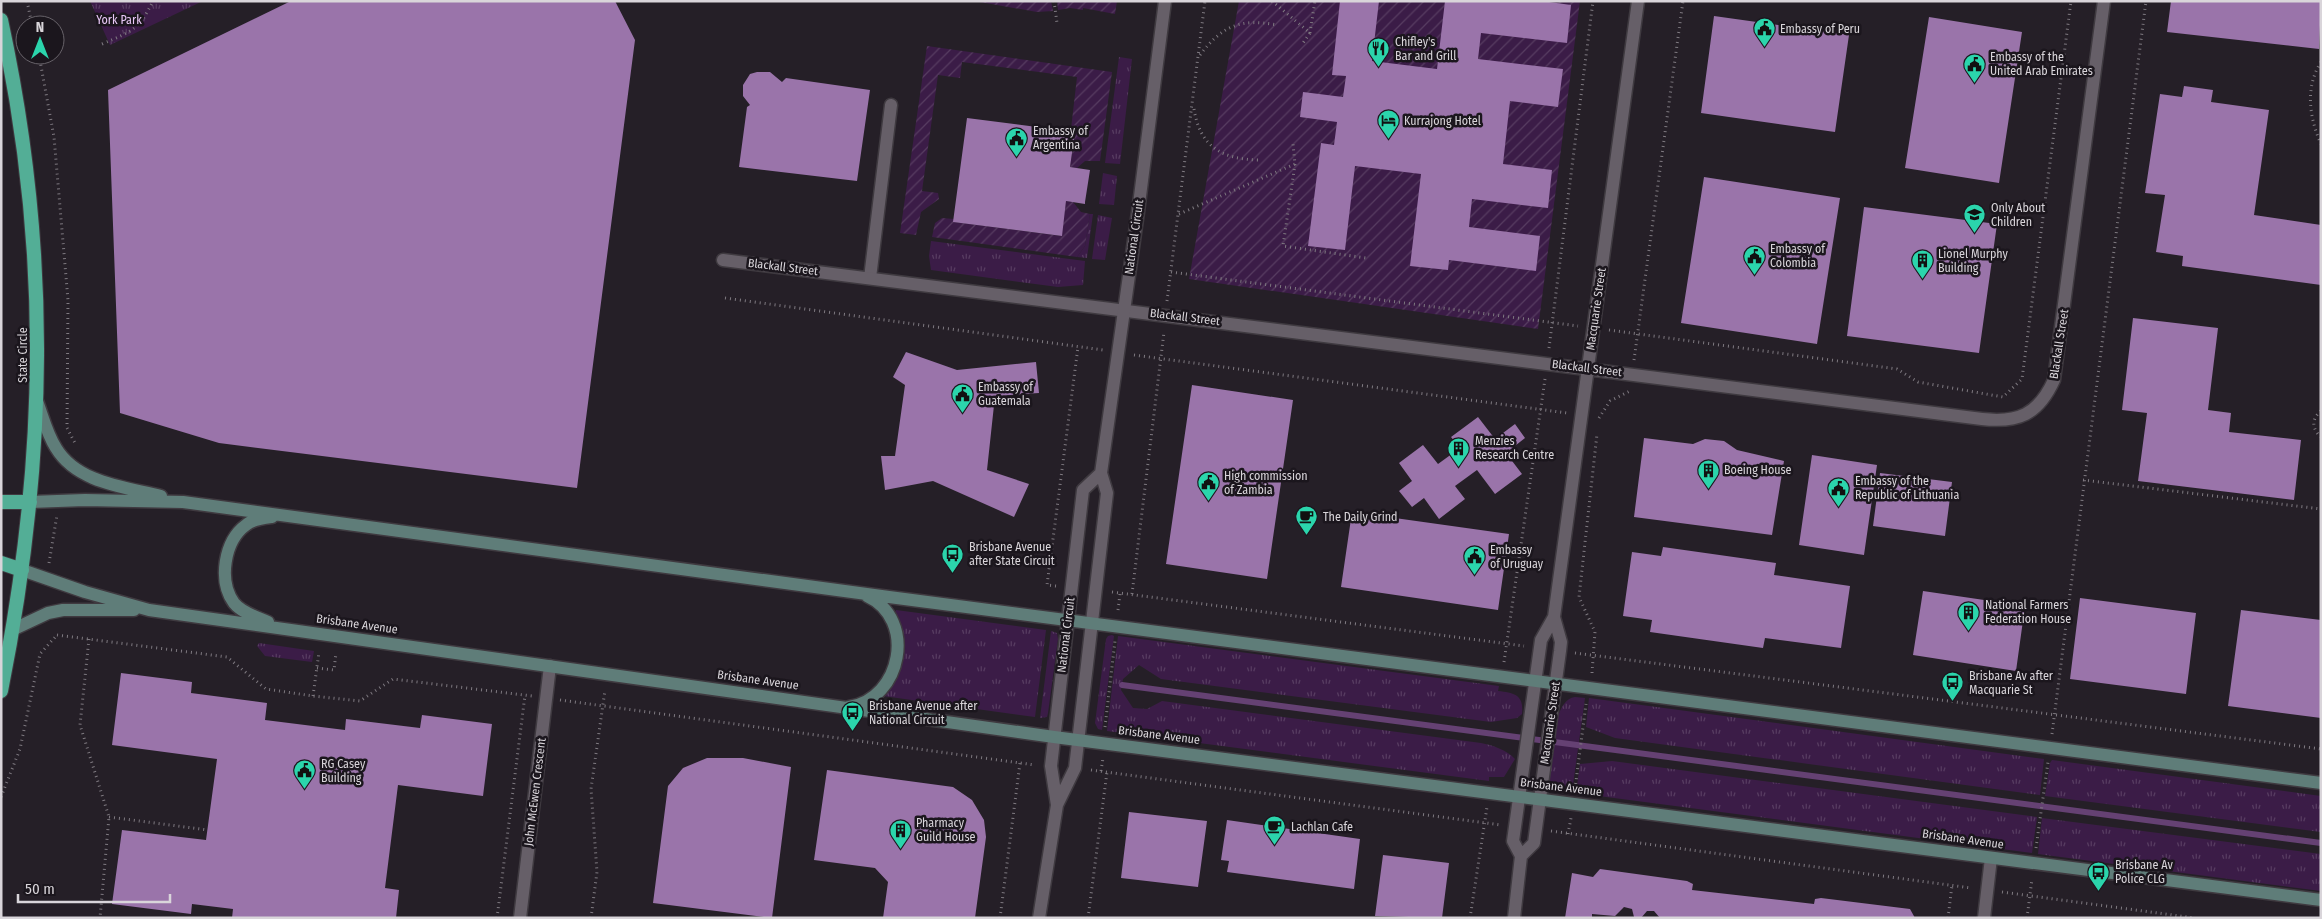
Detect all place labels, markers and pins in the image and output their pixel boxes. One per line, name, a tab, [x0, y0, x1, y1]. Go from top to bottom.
public building icon: Embassy of Peru	[1752, 17, 1776, 48]
place label: Embassy of Peru	[1780, 22, 1860, 36]
place label: Chifley's Bar and Grill	[1395, 35, 1456, 63]
restaurant icon: Chifley's Bar and Grill	[1367, 37, 1391, 68]
place label: Embassy of the United Arab Emirates	[1990, 50, 2093, 78]
public building icon: Embassy of the United Arab Emirates	[1962, 52, 1986, 83]
hotel icon: Kurrajong Hotel	[1376, 109, 1400, 140]
place label: Kurrajong Hotel	[1404, 114, 1481, 128]
place label: Embassy of Argentina	[1033, 124, 1089, 152]
public building icon: Embassy of Argentina	[1005, 126, 1029, 157]
place label: Only About Children	[1991, 201, 2045, 229]
school or university icon: Only About Children	[1963, 203, 1987, 234]
place label: Embassy of Colombia	[1770, 242, 1826, 270]
public building icon: Embassy of Colombia	[1742, 244, 1766, 275]
place label: Lionel Murphy Building	[1938, 247, 2009, 275]
building icon: Lionel Murphy Building	[1910, 249, 1934, 280]
place label: Embassy of Guatemala	[978, 380, 1034, 408]
public building icon: Embassy of Guatemala	[950, 382, 974, 413]
place label: Menzies Research Centre	[1475, 434, 1554, 462]
building icon: Menzies Research Centre	[1447, 436, 1471, 467]
building icon: Boeing House	[1696, 458, 1720, 489]
place label: Boeing House	[1724, 463, 1792, 477]
place label: High commission of Zambia	[1224, 469, 1308, 497]
public building icon: High commission of Zambia	[1196, 471, 1220, 502]
place label: Embassy of the Republic of Lithuania	[1855, 474, 1959, 502]
public building icon: Embassy of the Republic of Lithuania	[1827, 476, 1851, 507]
cafe icon: The Daily Grind	[1295, 505, 1319, 536]
place label: The Daily Grind	[1323, 510, 1397, 524]
place label: Brisbane Avenue after State Circuit	[969, 540, 1055, 568]
bus stop icon: Brisbane Avenue after State Circuit	[941, 542, 965, 573]
place label: Embassy of Uruguay	[1490, 543, 1544, 571]
public building icon: Embassy of Uruguay	[1462, 545, 1486, 576]
place label: National Farmers Federation House	[1985, 598, 2071, 626]
building icon: National Farmers Federation House	[1957, 600, 1981, 631]
place label: Brisbane Av after Macquarie St	[1969, 669, 2054, 697]
bus stop icon: Brisbane Av after Macquarie St	[1941, 671, 1965, 702]
place label: Brisbane Avenue after National Circuit	[869, 699, 978, 727]
bus stop icon: Brisbane Avenue after National Circuit	[841, 701, 865, 732]
place label: RG Casey Building	[321, 757, 366, 785]
public building icon: RG Casey Building	[293, 759, 317, 790]
cafe icon: Lachlan Cafe	[1263, 815, 1287, 846]
place label: Pharmacy Guild House	[916, 816, 976, 844]
building icon: Pharmacy Guild House	[888, 818, 912, 849]
place label: Lachlan Cafe	[1291, 820, 1353, 834]
place label: Brisbane Av Police CLG	[2115, 858, 2173, 886]
bus stop icon: Brisbane Av Police CLG	[2087, 860, 2111, 891]

